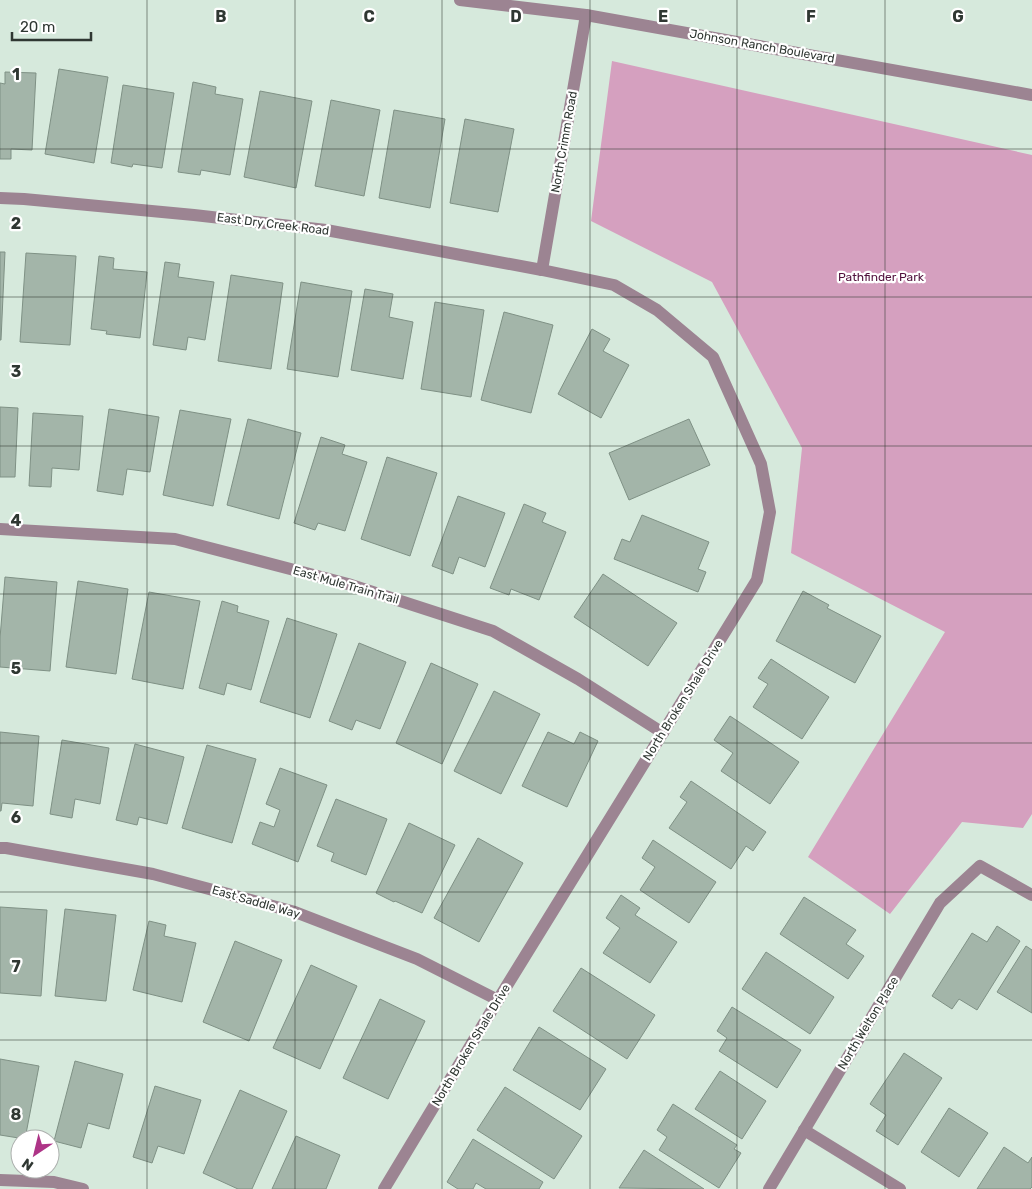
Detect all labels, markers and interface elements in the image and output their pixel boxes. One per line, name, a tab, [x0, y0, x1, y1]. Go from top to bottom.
text: B	[215, 7, 227, 26]
text: C	[363, 7, 375, 26]
text: D	[510, 7, 522, 26]
text: E	[658, 7, 668, 26]
text: F	[806, 7, 816, 26]
text: G	[952, 7, 964, 26]
scale bar	[12, 10, 91, 42]
text: 20 m	[20, 18, 55, 36]
street label: Johnson Ranch Boulevard	[688, 26, 836, 66]
text: 1	[12, 65, 20, 84]
street label: North Crimm Road	[548, 90, 580, 194]
street label: East Dry Creek Road	[216, 210, 330, 238]
text: 2	[11, 214, 21, 233]
park label: Pathfinder Park	[838, 270, 925, 284]
text: 3	[11, 362, 21, 381]
text: 4	[11, 511, 22, 530]
street label: East Mule Train Trail	[291, 563, 401, 607]
street label: North Broken Shale Drive	[640, 637, 726, 763]
text: 5	[11, 659, 21, 678]
text: 6	[11, 808, 21, 827]
street label: East Saddle Way	[210, 883, 302, 921]
text: 7	[11, 957, 21, 976]
street label: North Welton Place	[835, 974, 901, 1072]
street label: North Broken Shale Drive	[429, 981, 513, 1109]
text: 8	[11, 1105, 22, 1124]
north arrow	[10, 1129, 60, 1179]
text: N	[19, 1154, 37, 1174]

